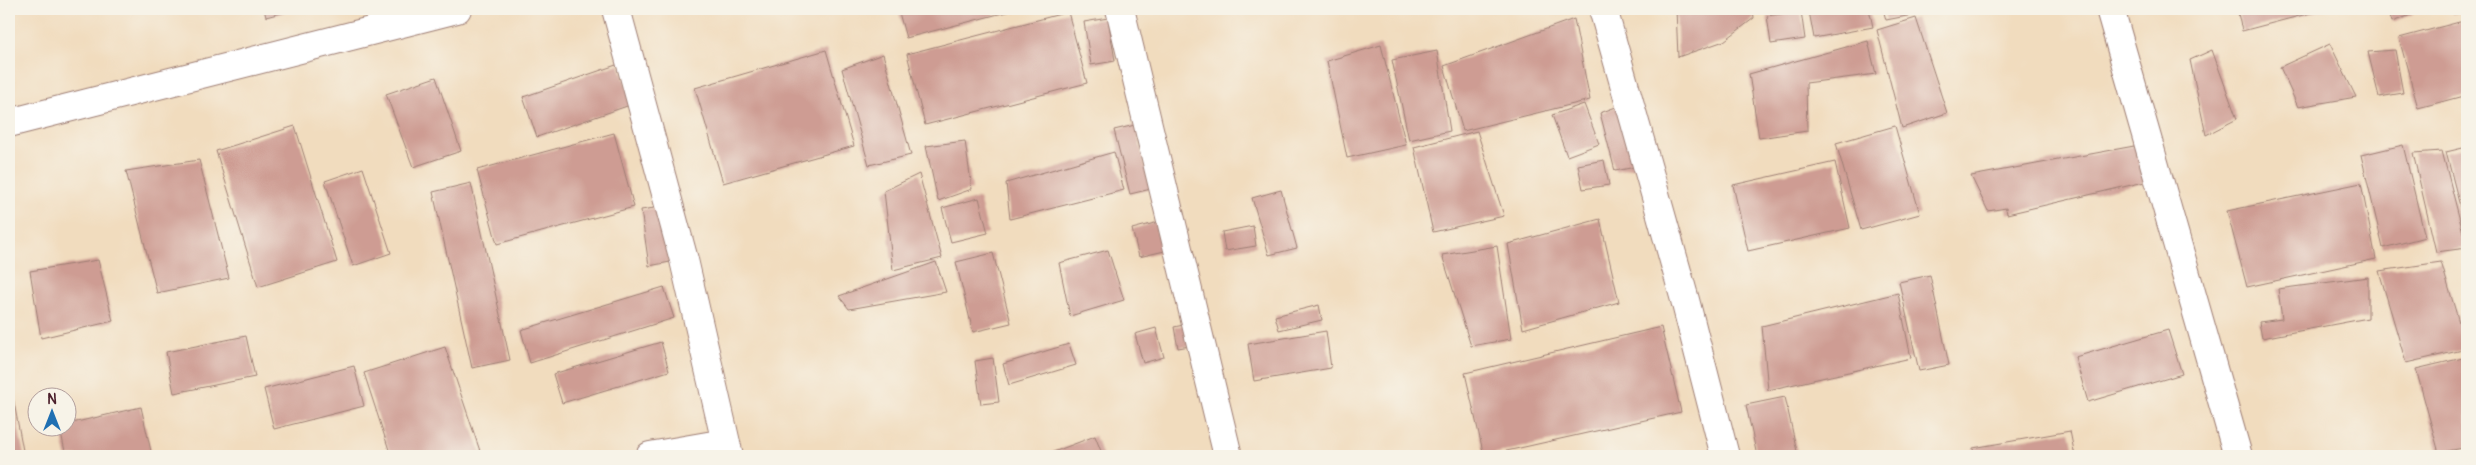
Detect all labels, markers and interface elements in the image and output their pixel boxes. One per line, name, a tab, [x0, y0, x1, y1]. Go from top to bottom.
north arrow	[28, 388, 78, 438]
text: N	[47, 391, 57, 408]

